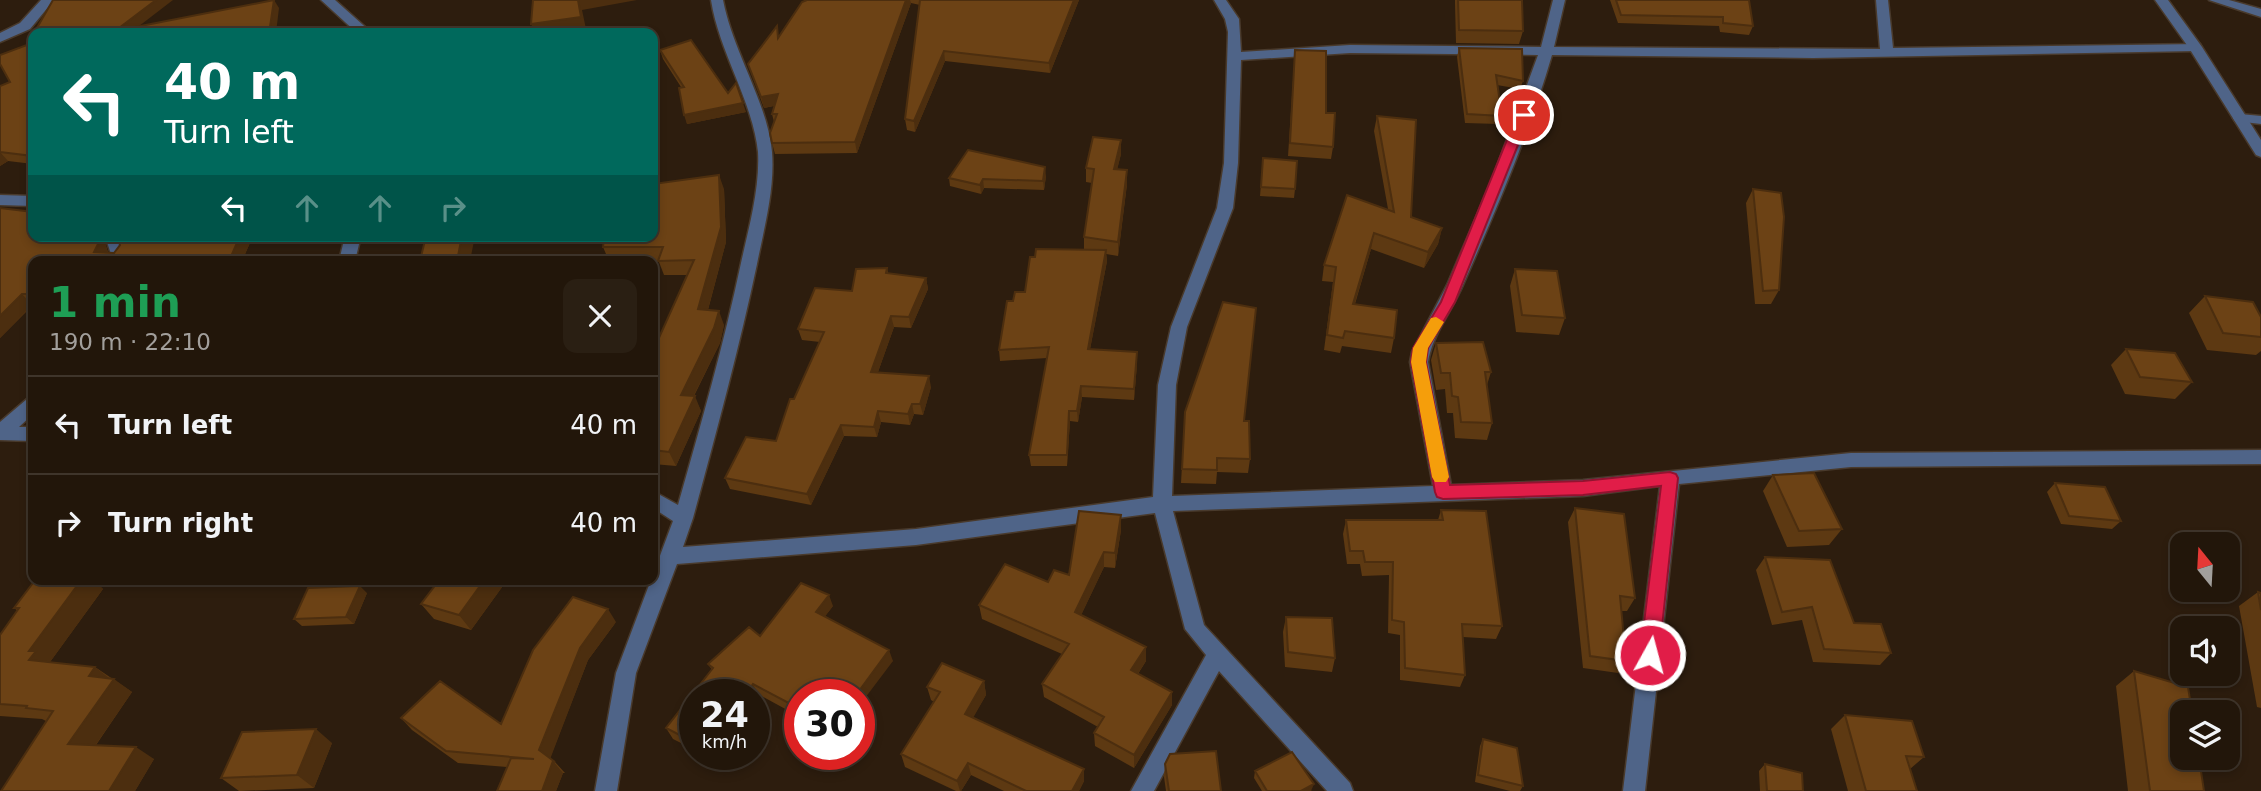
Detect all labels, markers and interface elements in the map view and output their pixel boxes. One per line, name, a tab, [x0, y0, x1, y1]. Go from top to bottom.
text: 40 m	[164, 54, 300, 111]
icon: left	[49, 56, 140, 147]
pin	[1494, 85, 1554, 145]
icon: arrive	[1505, 96, 1543, 134]
text: Turn left	[164, 113, 294, 151]
icon: left	[215, 189, 253, 227]
icon: ahead	[288, 189, 326, 227]
icon: ahead	[361, 189, 399, 227]
icon: right	[434, 189, 472, 227]
text: 1 min	[49, 278, 181, 327]
button: close	[563, 279, 637, 353]
text: 190 m · 22:10	[49, 329, 211, 355]
icon: left	[49, 406, 87, 444]
text: Turn left	[108, 410, 232, 440]
text: 40 m	[570, 410, 637, 440]
icon: right	[49, 504, 87, 542]
text: Turn right	[108, 508, 253, 538]
text: 40 m	[570, 508, 637, 538]
north arrow	[2170, 532, 2240, 602]
map controls	[2170, 532, 2240, 770]
button: sound	[2170, 616, 2240, 686]
position arrow	[1613, 618, 1687, 692]
speed limit sign: 30	[784, 679, 875, 770]
text: 24	[700, 695, 749, 735]
button: layers	[2170, 700, 2240, 770]
text: km/h	[702, 731, 747, 752]

